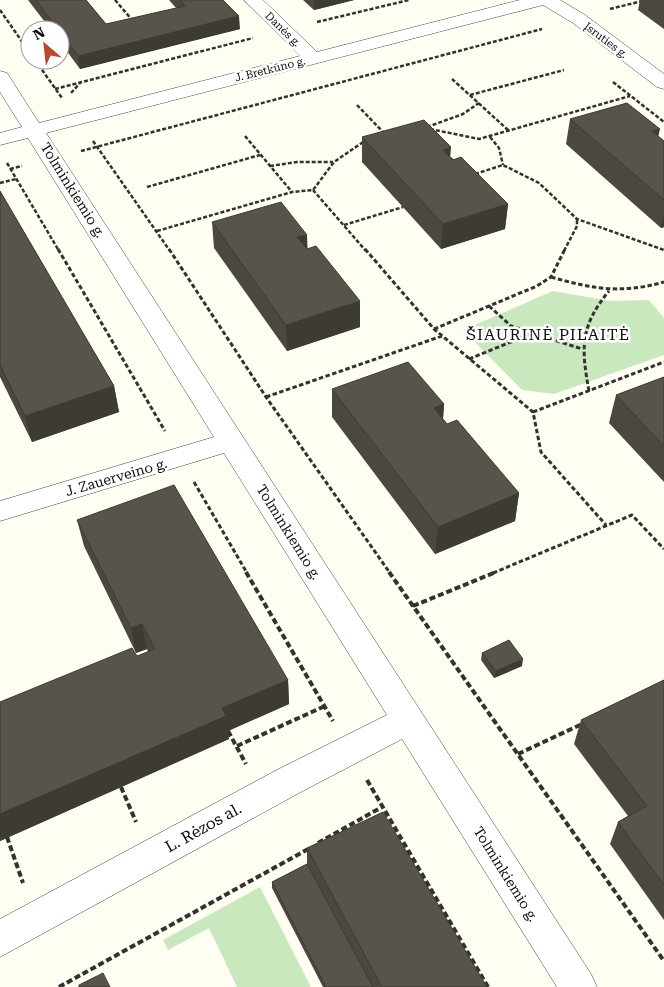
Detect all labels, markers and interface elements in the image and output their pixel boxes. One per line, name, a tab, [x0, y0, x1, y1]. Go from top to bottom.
street label: Danės g.	[262, 9, 303, 50]
north arrow	[20, 20, 70, 70]
street label: Įsruties g.	[581, 20, 630, 61]
text: N	[30, 24, 48, 43]
street label: J. Bretkūno g.	[234, 54, 307, 84]
street label: Tolminkiemio g.	[37, 140, 109, 240]
district label: ŠIAURINĖ PILAITĖ	[466, 325, 630, 344]
street label: J. Zauerveino g.	[63, 455, 169, 499]
street label: Tolminkiemio g.	[253, 482, 325, 582]
street label: L. Rėzos al.	[162, 799, 245, 856]
street label: Tolminkiemio g.	[470, 824, 542, 924]

